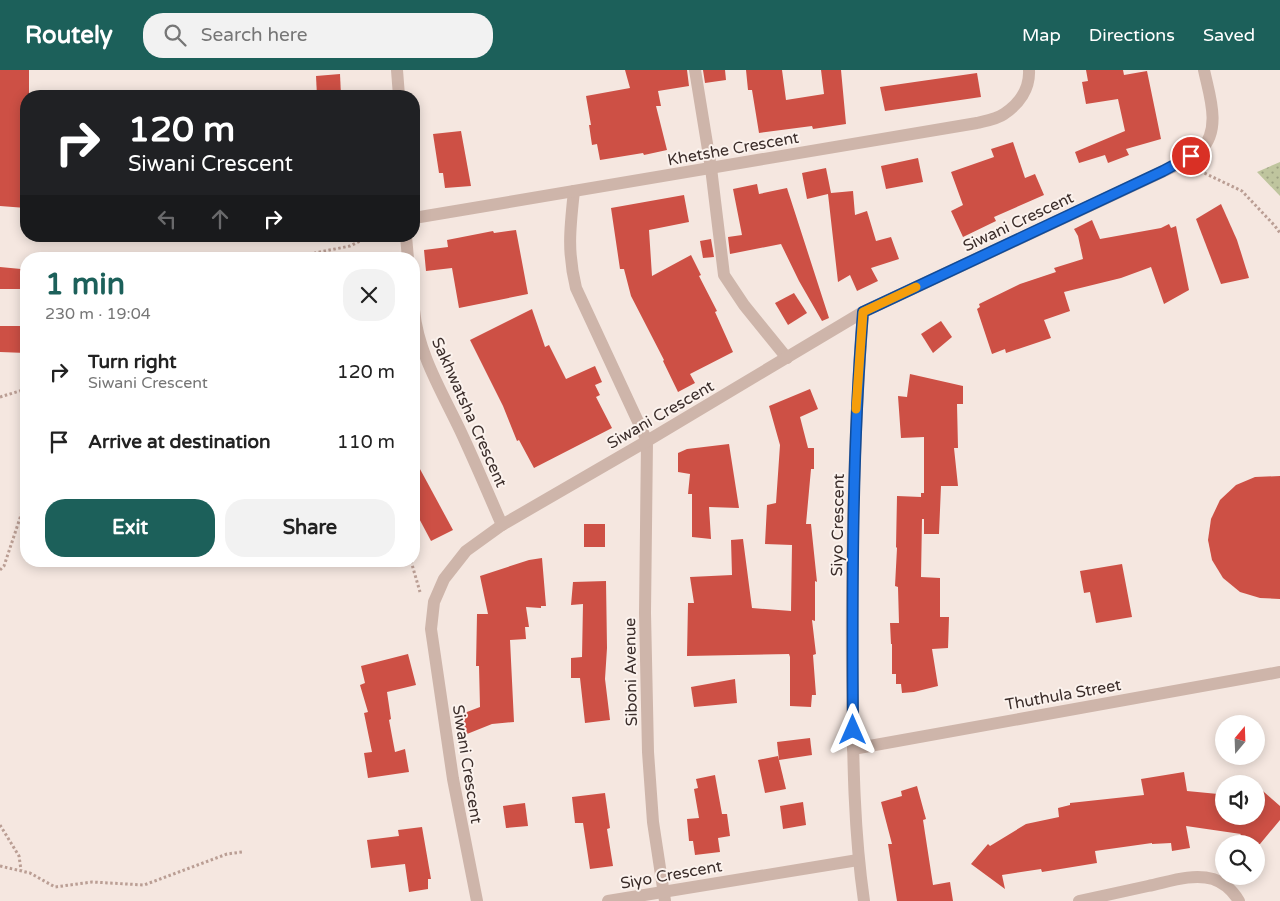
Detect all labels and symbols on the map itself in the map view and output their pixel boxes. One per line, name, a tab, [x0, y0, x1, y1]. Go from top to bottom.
street label: Khetshe Crescent	[666, 128, 800, 170]
pin	[1170, 135, 1212, 177]
street label: Siwani Crescent	[960, 187, 1077, 256]
street label: Sakhwatsha Crescent	[427, 334, 511, 490]
street label: Siwani Crescent	[604, 376, 717, 454]
street label: Siyo Crescent	[827, 473, 849, 577]
street label: Siboni Avenue	[620, 617, 642, 726]
street label: Thuthula Street	[1004, 675, 1123, 715]
street label: Siwani Crescent	[448, 703, 486, 825]
position arrow	[826, 703, 878, 755]
north arrow	[1215, 715, 1265, 765]
street label: Siyo Crescent	[619, 856, 724, 894]

